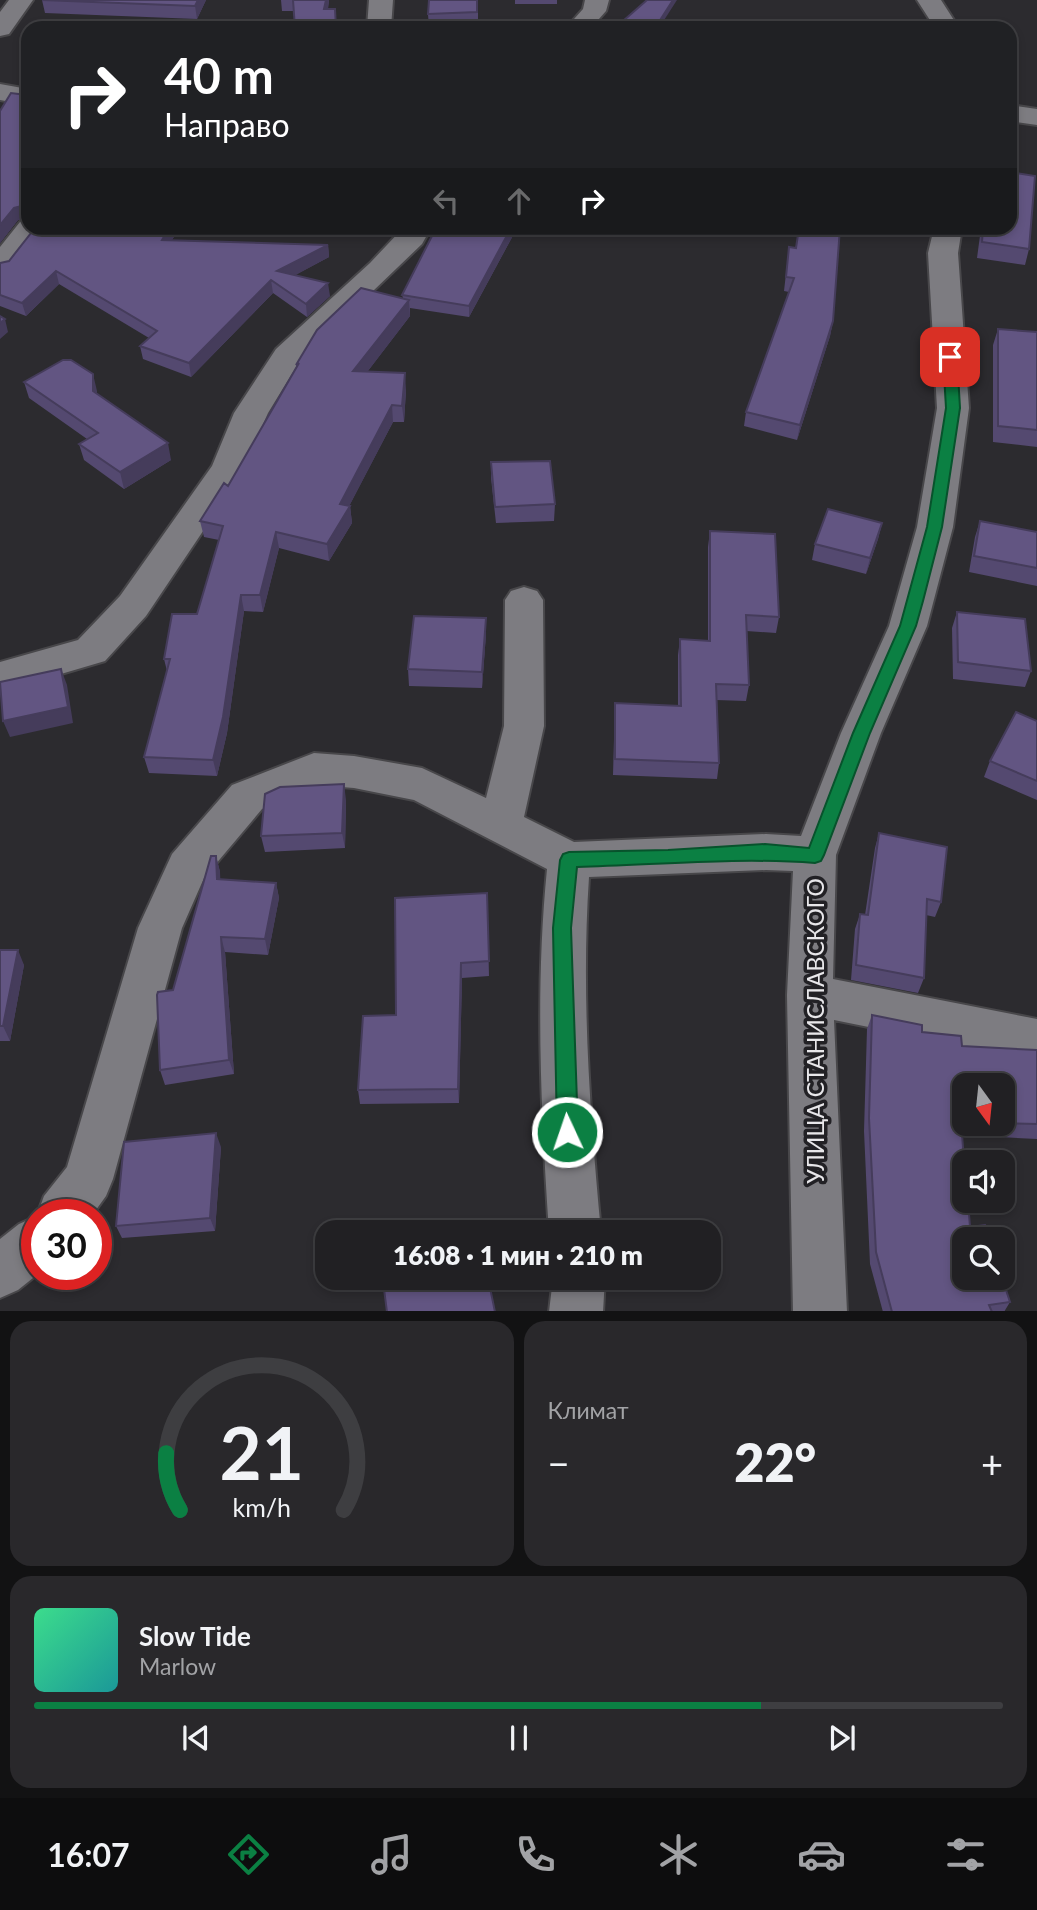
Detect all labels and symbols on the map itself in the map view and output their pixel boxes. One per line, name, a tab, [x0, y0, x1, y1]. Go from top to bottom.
pin	[920, 327, 980, 387]
street label: УЛИЦА СТАНИСЛАВСКОГО	[801, 878, 829, 1184]
north arrow	[952, 1073, 1015, 1136]
position arrow	[530, 1095, 604, 1169]
speed limit sign: 30	[21, 1199, 112, 1290]

